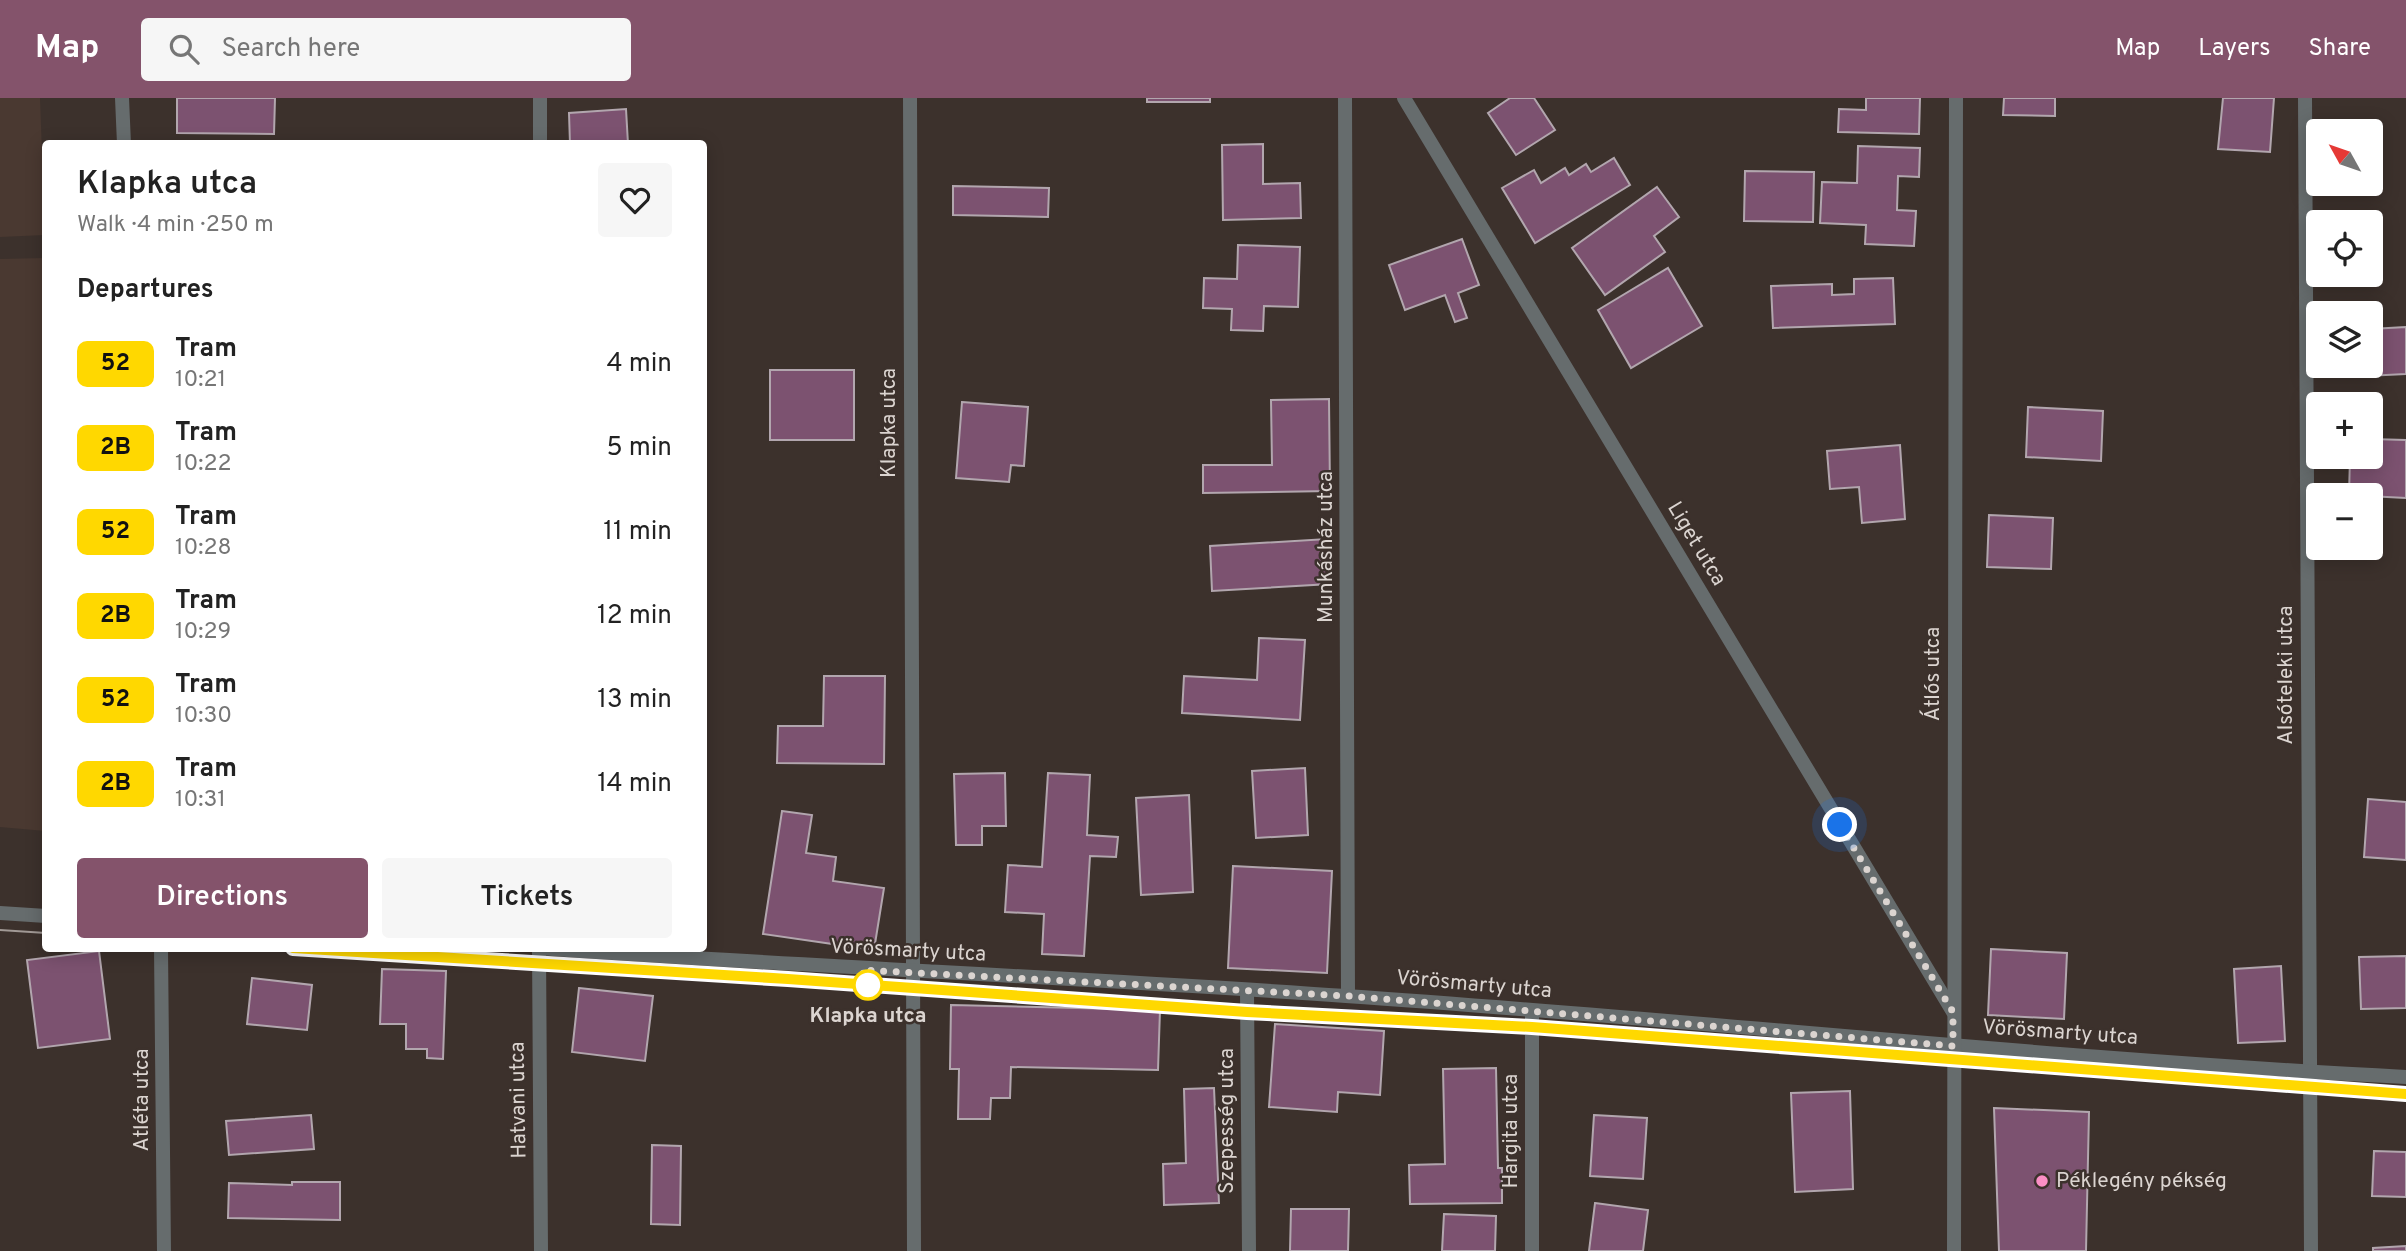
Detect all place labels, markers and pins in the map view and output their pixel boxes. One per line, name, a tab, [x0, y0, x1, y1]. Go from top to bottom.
marker: Klapka utca	[853, 970, 883, 1000]
place label: Klapka utca	[810, 1003, 926, 1030]
place label: Péklegény pékség	[2056, 1168, 2227, 1195]
marker: Péklegény pékség	[2034, 1173, 2050, 1189]

